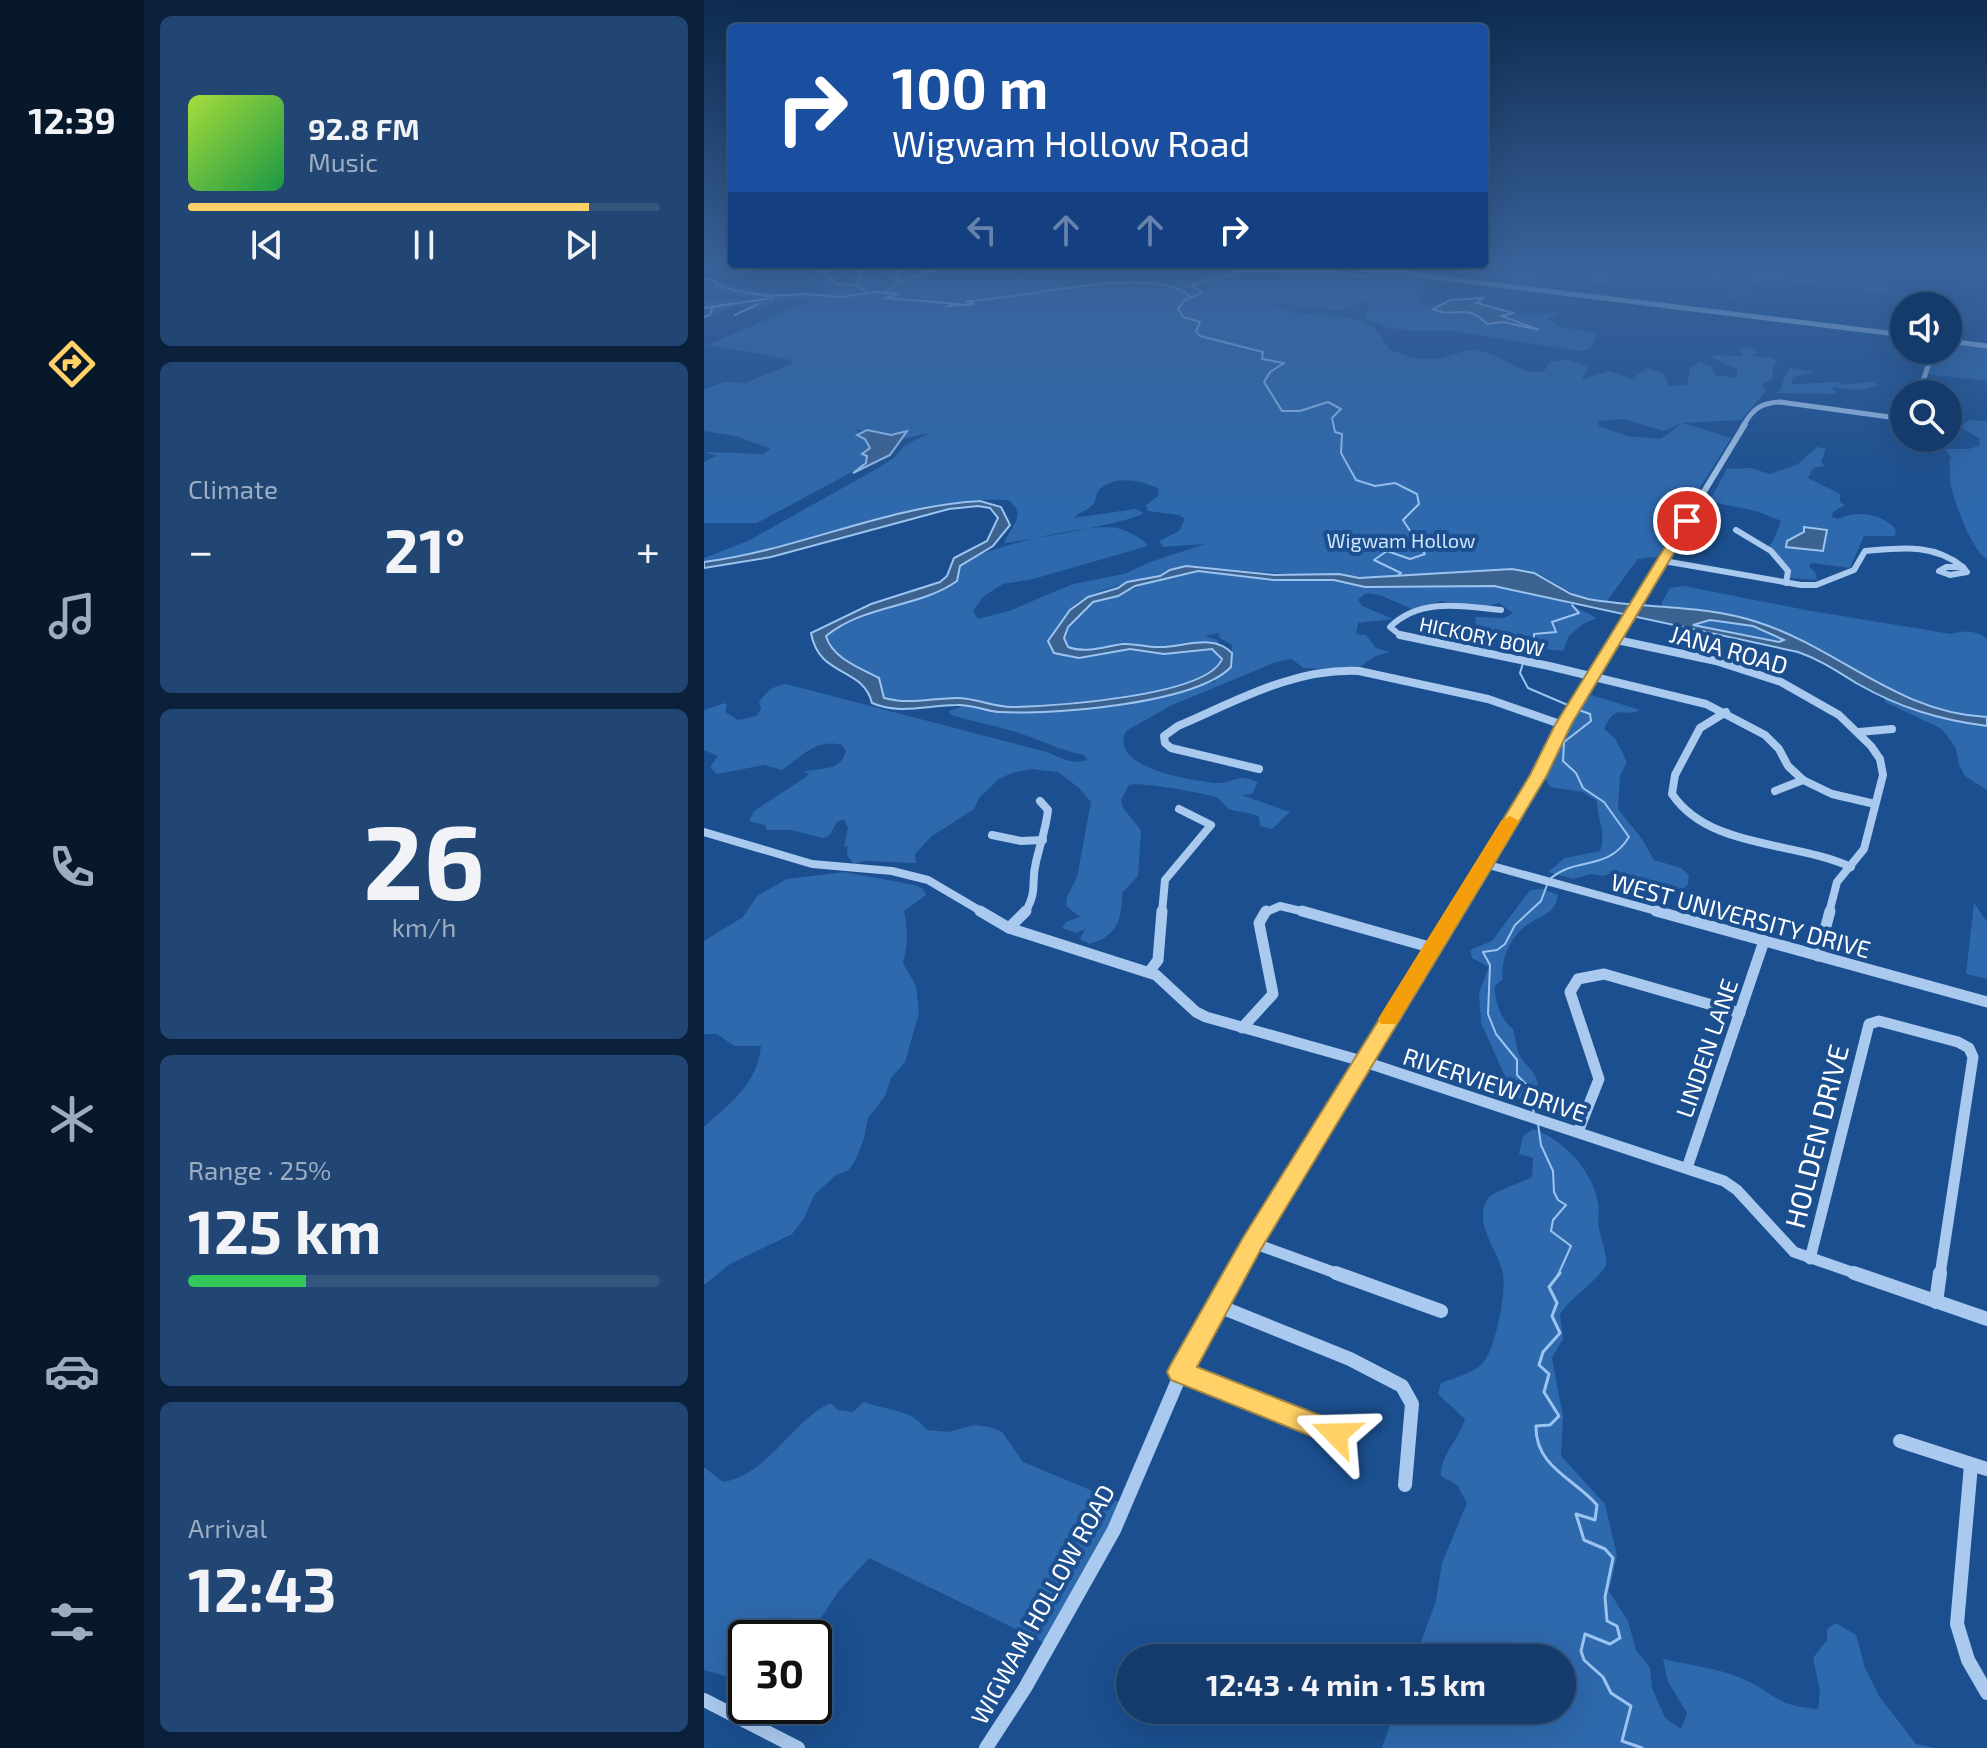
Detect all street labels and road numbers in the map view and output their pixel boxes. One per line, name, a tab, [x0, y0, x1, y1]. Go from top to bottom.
street label: HICKORY BOW	[1417, 611, 1547, 661]
street label: JANA ROAD	[1667, 618, 1791, 680]
street label: WEST UNIVERSITY DRIVE	[1608, 866, 1874, 964]
street label: LINDEN LANE	[1669, 975, 1743, 1121]
street label: RIVERVIEW DRIVE	[1400, 1041, 1590, 1127]
street label: HOLDEN DRIVE	[1777, 1041, 1855, 1231]
street label: WIGWAM HOLLOW ROAD	[964, 1479, 1120, 1729]

